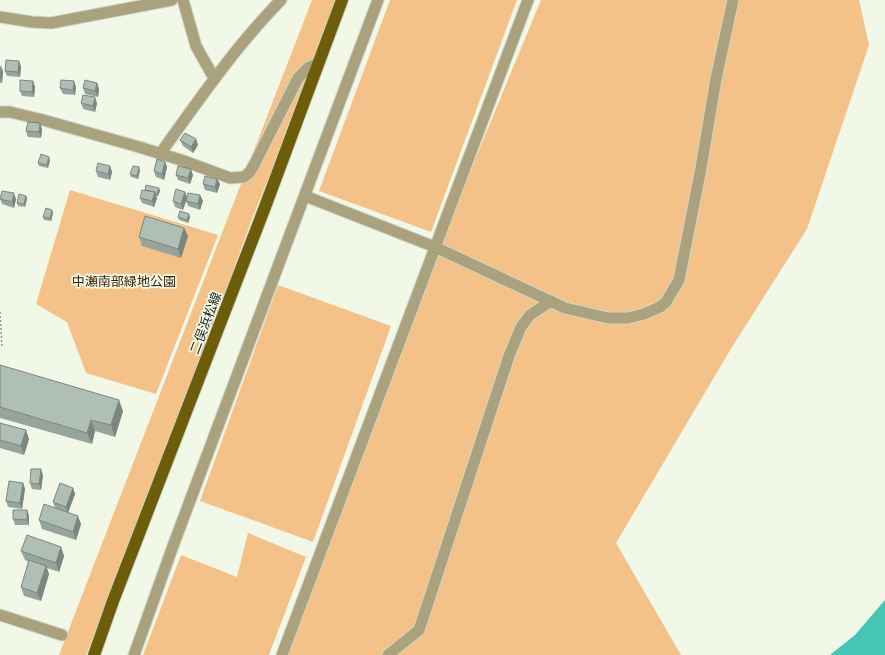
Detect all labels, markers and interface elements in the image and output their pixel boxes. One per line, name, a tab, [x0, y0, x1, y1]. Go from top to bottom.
park label: 中瀬南部緑地公園	[72, 273, 176, 289]
street label: 二俣浜松線	[186, 290, 224, 356]

